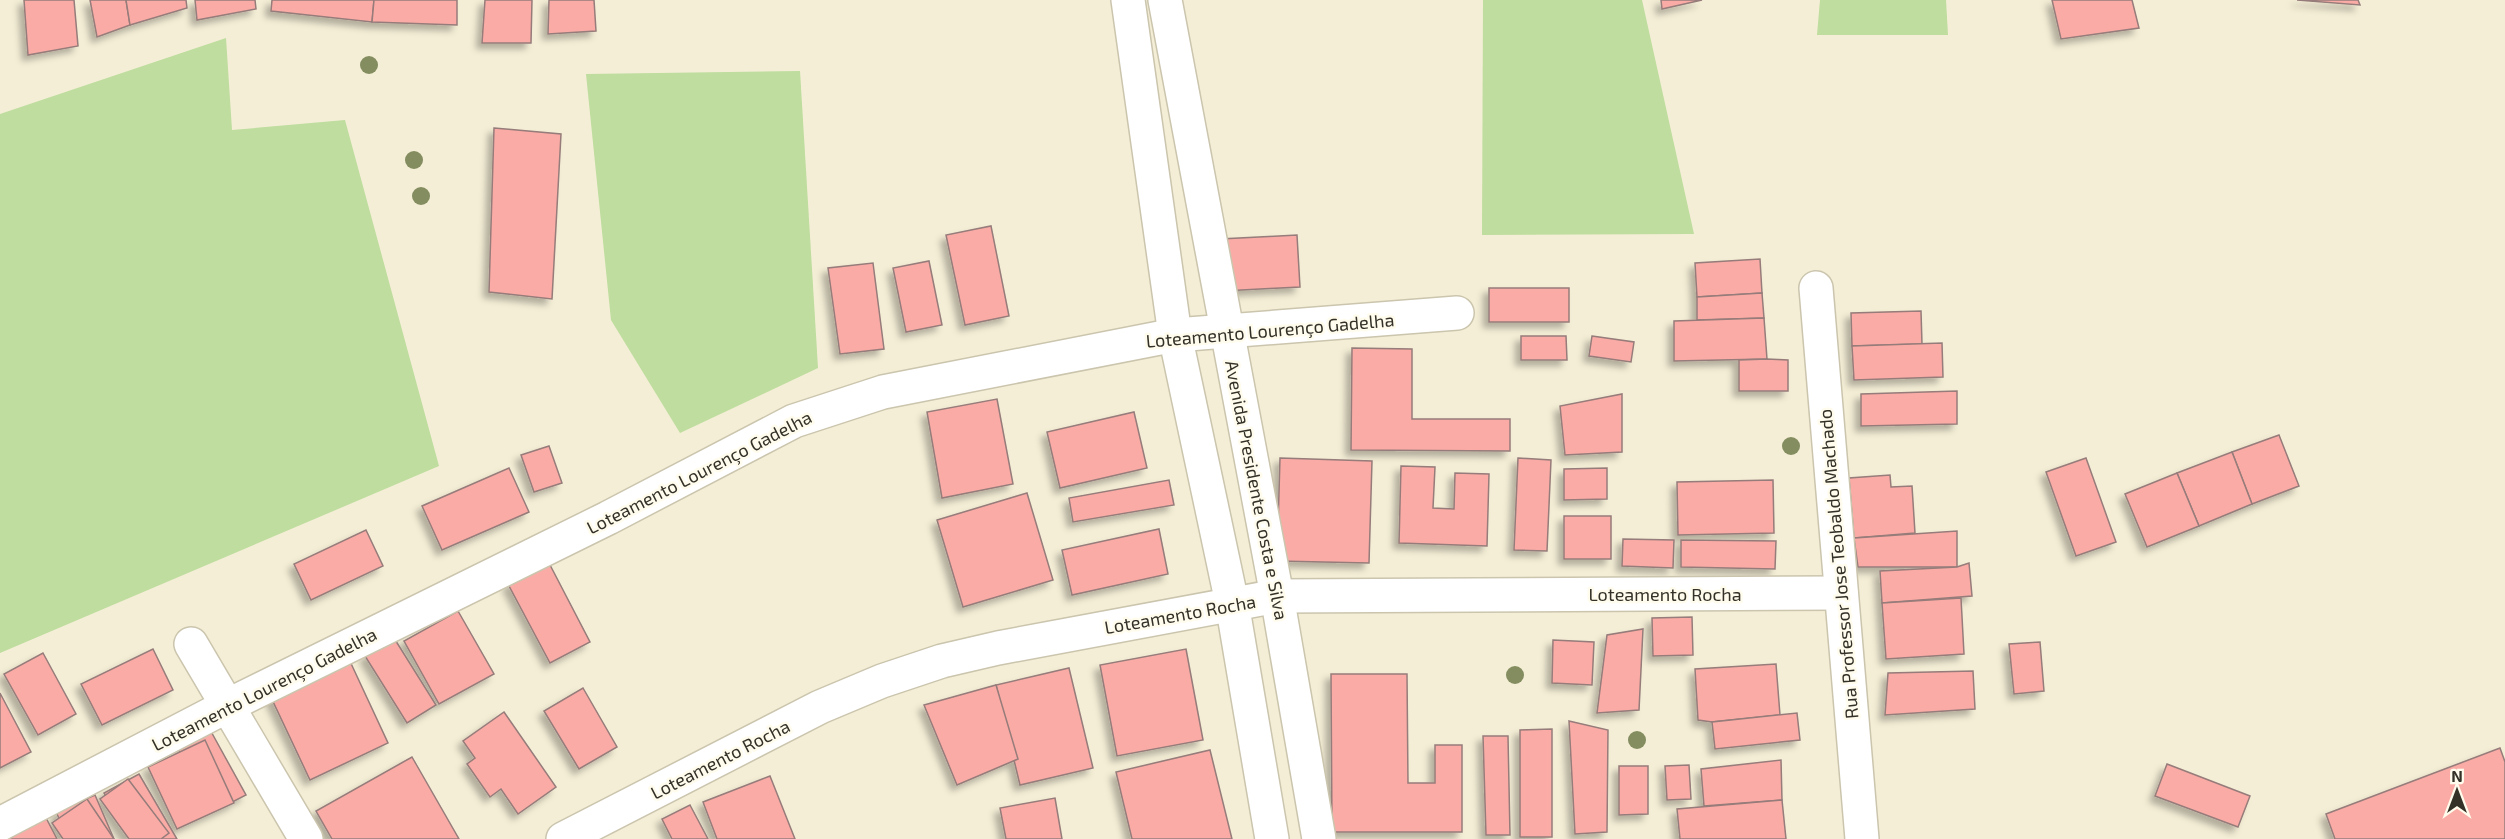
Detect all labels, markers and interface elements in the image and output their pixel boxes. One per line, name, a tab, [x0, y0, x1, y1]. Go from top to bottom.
street label: Loteamento Lourenço Gadelha	[1145, 308, 1395, 353]
street label: Avenida Presidente Costa e Silva	[1221, 358, 1293, 622]
street label: Loteamento Lourenço Gadelha	[583, 406, 816, 539]
street label: Rua Professor Jose Teobaldo Machado	[1813, 408, 1863, 720]
street label: Loteamento Rocha	[1588, 583, 1742, 605]
street label: Loteamento Rocha	[1103, 590, 1257, 638]
street label: Loteamento Lourenço Gadelha	[148, 623, 381, 756]
street label: Loteamento Rocha	[647, 714, 793, 804]
north arrow	[2427, 761, 2487, 821]
text: N	[2451, 766, 2463, 785]

